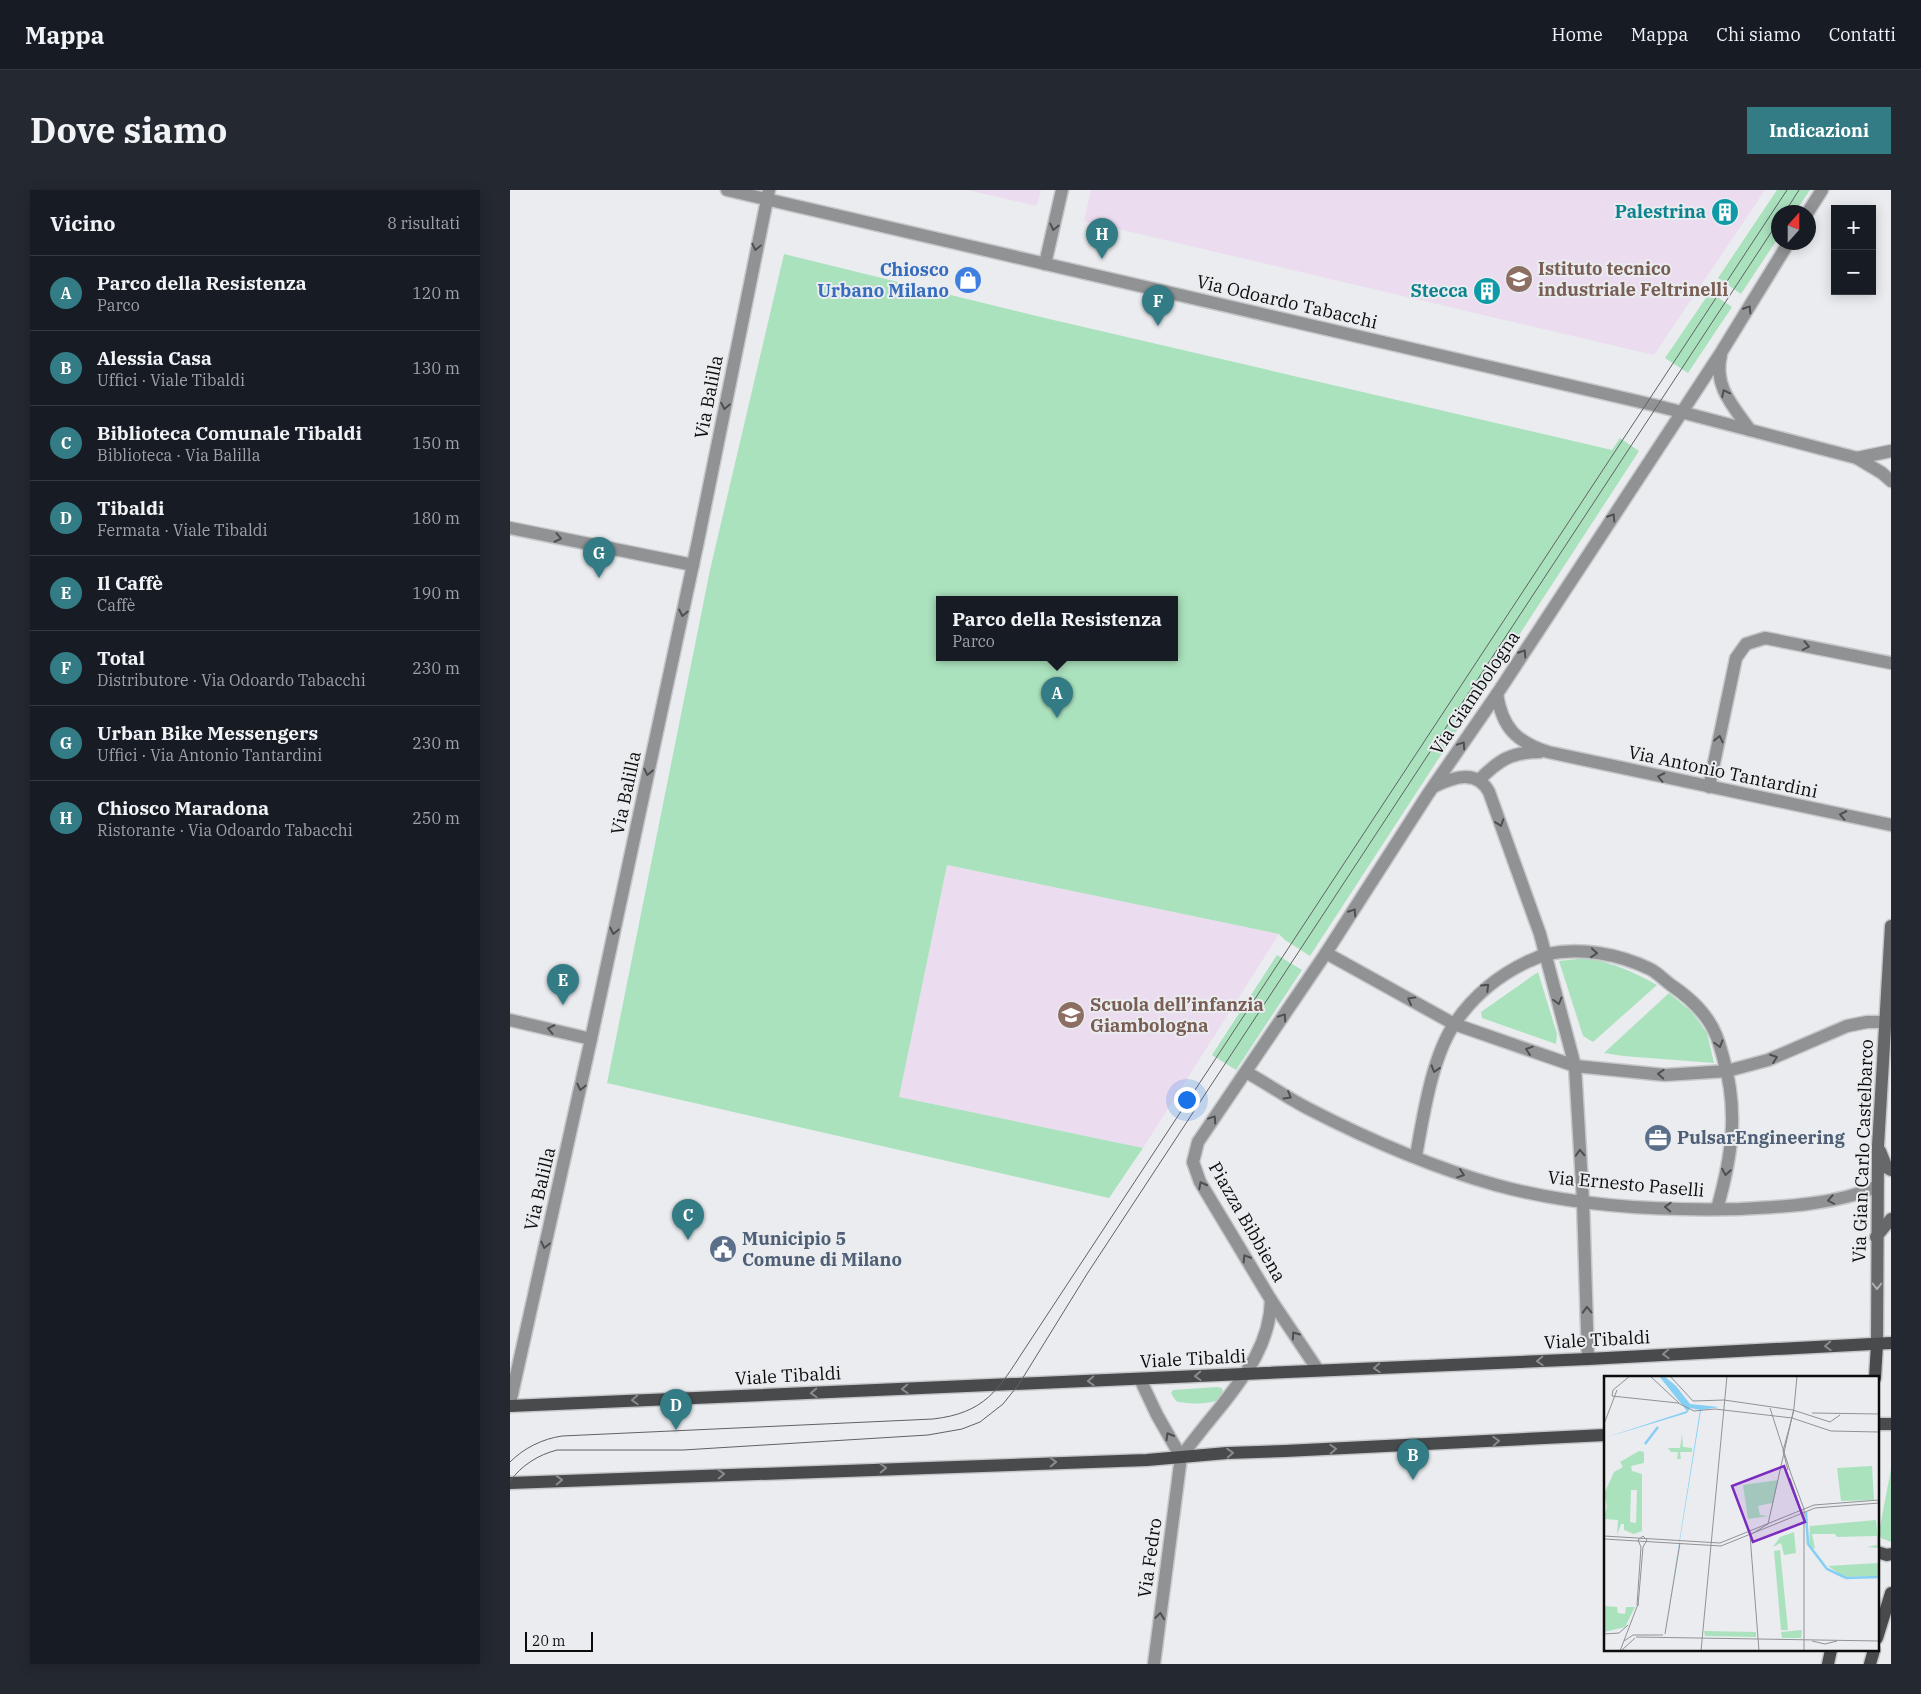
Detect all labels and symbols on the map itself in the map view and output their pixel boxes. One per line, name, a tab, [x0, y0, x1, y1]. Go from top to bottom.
building icon: Palestrina	[1710, 197, 1740, 227]
place label: Palestrina	[1615, 200, 1706, 223]
north arrow	[1771, 205, 1816, 250]
pin: H	[1086, 218, 1118, 259]
one-way arrow	[1049, 223, 1060, 232]
one-way arrow	[752, 242, 762, 251]
place label: Istituto tecnico industriale Feltrinelli	[1538, 257, 1728, 301]
place label: Chiosco Urbano Milano	[817, 258, 949, 302]
school or university icon: Istituto tecnico industriale Feltrinelli	[1504, 264, 1534, 294]
shop icon: Chiosco Urbano Milano	[953, 265, 983, 295]
street label: Via Odoardo Tabacchi	[1194, 269, 1380, 334]
building icon: Stecca	[1472, 276, 1502, 306]
place label: Stecca	[1410, 279, 1468, 302]
pin: F	[1142, 285, 1174, 326]
one-way arrow	[1741, 306, 1751, 315]
street label: Via Balilla	[689, 353, 728, 441]
one-way arrow	[1721, 389, 1731, 398]
one-way arrow	[720, 402, 730, 410]
one-way arrow	[1606, 513, 1615, 522]
one-way arrow	[553, 532, 562, 543]
pin: G	[583, 537, 615, 578]
one-way arrow	[678, 608, 688, 617]
street label: Via Giambologna	[1425, 626, 1525, 759]
one-way arrow	[1802, 641, 1811, 651]
one-way arrow	[1517, 649, 1526, 658]
pin: A	[1041, 677, 1073, 718]
one-way arrow	[1713, 735, 1724, 744]
street label: Via Antonio Tantardini	[1626, 740, 1820, 803]
one-way arrow	[1456, 742, 1465, 751]
street label: Via Balilla	[605, 749, 646, 837]
one-way arrow	[644, 767, 654, 776]
one-way arrow	[1657, 772, 1665, 783]
one-way arrow	[1839, 810, 1848, 821]
one-way arrow	[1494, 818, 1504, 827]
one-way arrow	[1347, 908, 1356, 918]
one-way arrow	[610, 926, 620, 935]
one-way arrow	[1590, 947, 1598, 958]
pin: E	[547, 964, 579, 1005]
one-way arrow	[1480, 984, 1489, 993]
place label: Scuola dell’infanzia Giambologna	[1090, 993, 1264, 1037]
one-way arrow	[1407, 997, 1416, 1007]
one-way arrow	[1552, 997, 1562, 1005]
school or university icon: Scuola dell’infanzia Giambologna	[1056, 1000, 1086, 1030]
one-way arrow	[1277, 1013, 1286, 1023]
one-way arrow	[546, 1024, 555, 1035]
one-way arrow	[1713, 1039, 1723, 1047]
street label: Via Gian Carlo Castelbarco	[1847, 1039, 1878, 1263]
one-way arrow	[1525, 1046, 1533, 1056]
one-way arrow	[1769, 1054, 1778, 1064]
one-way arrow	[1431, 1064, 1441, 1072]
one-way arrow	[1657, 1069, 1665, 1080]
one-way arrow	[576, 1082, 586, 1091]
your location	[1174, 1087, 1200, 1113]
one-way arrow	[1282, 1090, 1291, 1100]
one-way arrow	[1207, 1115, 1217, 1124]
office icon: PulsarEngineering	[1643, 1123, 1673, 1153]
place label: PulsarEngineering	[1677, 1126, 1845, 1149]
street label: Via Balilla	[519, 1145, 560, 1233]
one-way arrow	[1574, 1148, 1585, 1156]
street label: Piazza Bibbiena	[1204, 1158, 1291, 1286]
street label: Via Ernesto Paselli	[1547, 1165, 1706, 1202]
one-way arrow	[1722, 1167, 1732, 1176]
one-way arrow	[1457, 1168, 1465, 1178]
one-way arrow	[1198, 1181, 1208, 1190]
one-way arrow	[1826, 1194, 1835, 1204]
pin: C	[672, 1199, 704, 1240]
one-way arrow	[1664, 1202, 1672, 1213]
place label: Municipio 5 Comune di Milano	[742, 1227, 902, 1271]
public building icon: Municipio 5 Comune di Milano	[708, 1234, 738, 1264]
one-way arrow	[540, 1241, 551, 1250]
one-way arrow	[1242, 1255, 1252, 1264]
one-way arrow	[1871, 1282, 1882, 1290]
one-way arrow	[1582, 1306, 1592, 1314]
street label: Viale Tibaldi	[1543, 1325, 1651, 1354]
one-way arrow	[1292, 1331, 1301, 1341]
one-way arrow	[1824, 1340, 1832, 1351]
street label: Viale Tibaldi	[1139, 1344, 1247, 1373]
one-way arrow	[1661, 1349, 1669, 1360]
one-way arrow	[1536, 1355, 1544, 1366]
street label: Viale Tibaldi	[734, 1361, 842, 1390]
one-way arrow	[1373, 1362, 1381, 1373]
one-way arrow	[1194, 1371, 1202, 1381]
one-way arrow	[1087, 1375, 1095, 1386]
inset map	[1604, 1376, 1878, 1652]
one-way arrow	[901, 1383, 909, 1394]
one-way arrow	[810, 1387, 818, 1398]
pin: D	[660, 1389, 692, 1430]
one-way arrow	[630, 1395, 638, 1406]
one-way arrow	[1165, 1432, 1175, 1441]
one-way arrow	[1492, 1435, 1500, 1446]
pin: B	[1397, 1439, 1429, 1480]
one-way arrow	[1330, 1443, 1338, 1454]
one-way arrow	[1226, 1447, 1234, 1458]
one-way arrow	[1050, 1457, 1058, 1467]
one-way arrow	[880, 1463, 888, 1473]
one-way arrow	[718, 1469, 725, 1479]
one-way arrow	[555, 1475, 563, 1485]
street label: Via Fedro	[1132, 1516, 1167, 1599]
one-way arrow	[1154, 1611, 1164, 1620]
scale bar	[525, 1629, 592, 1652]

